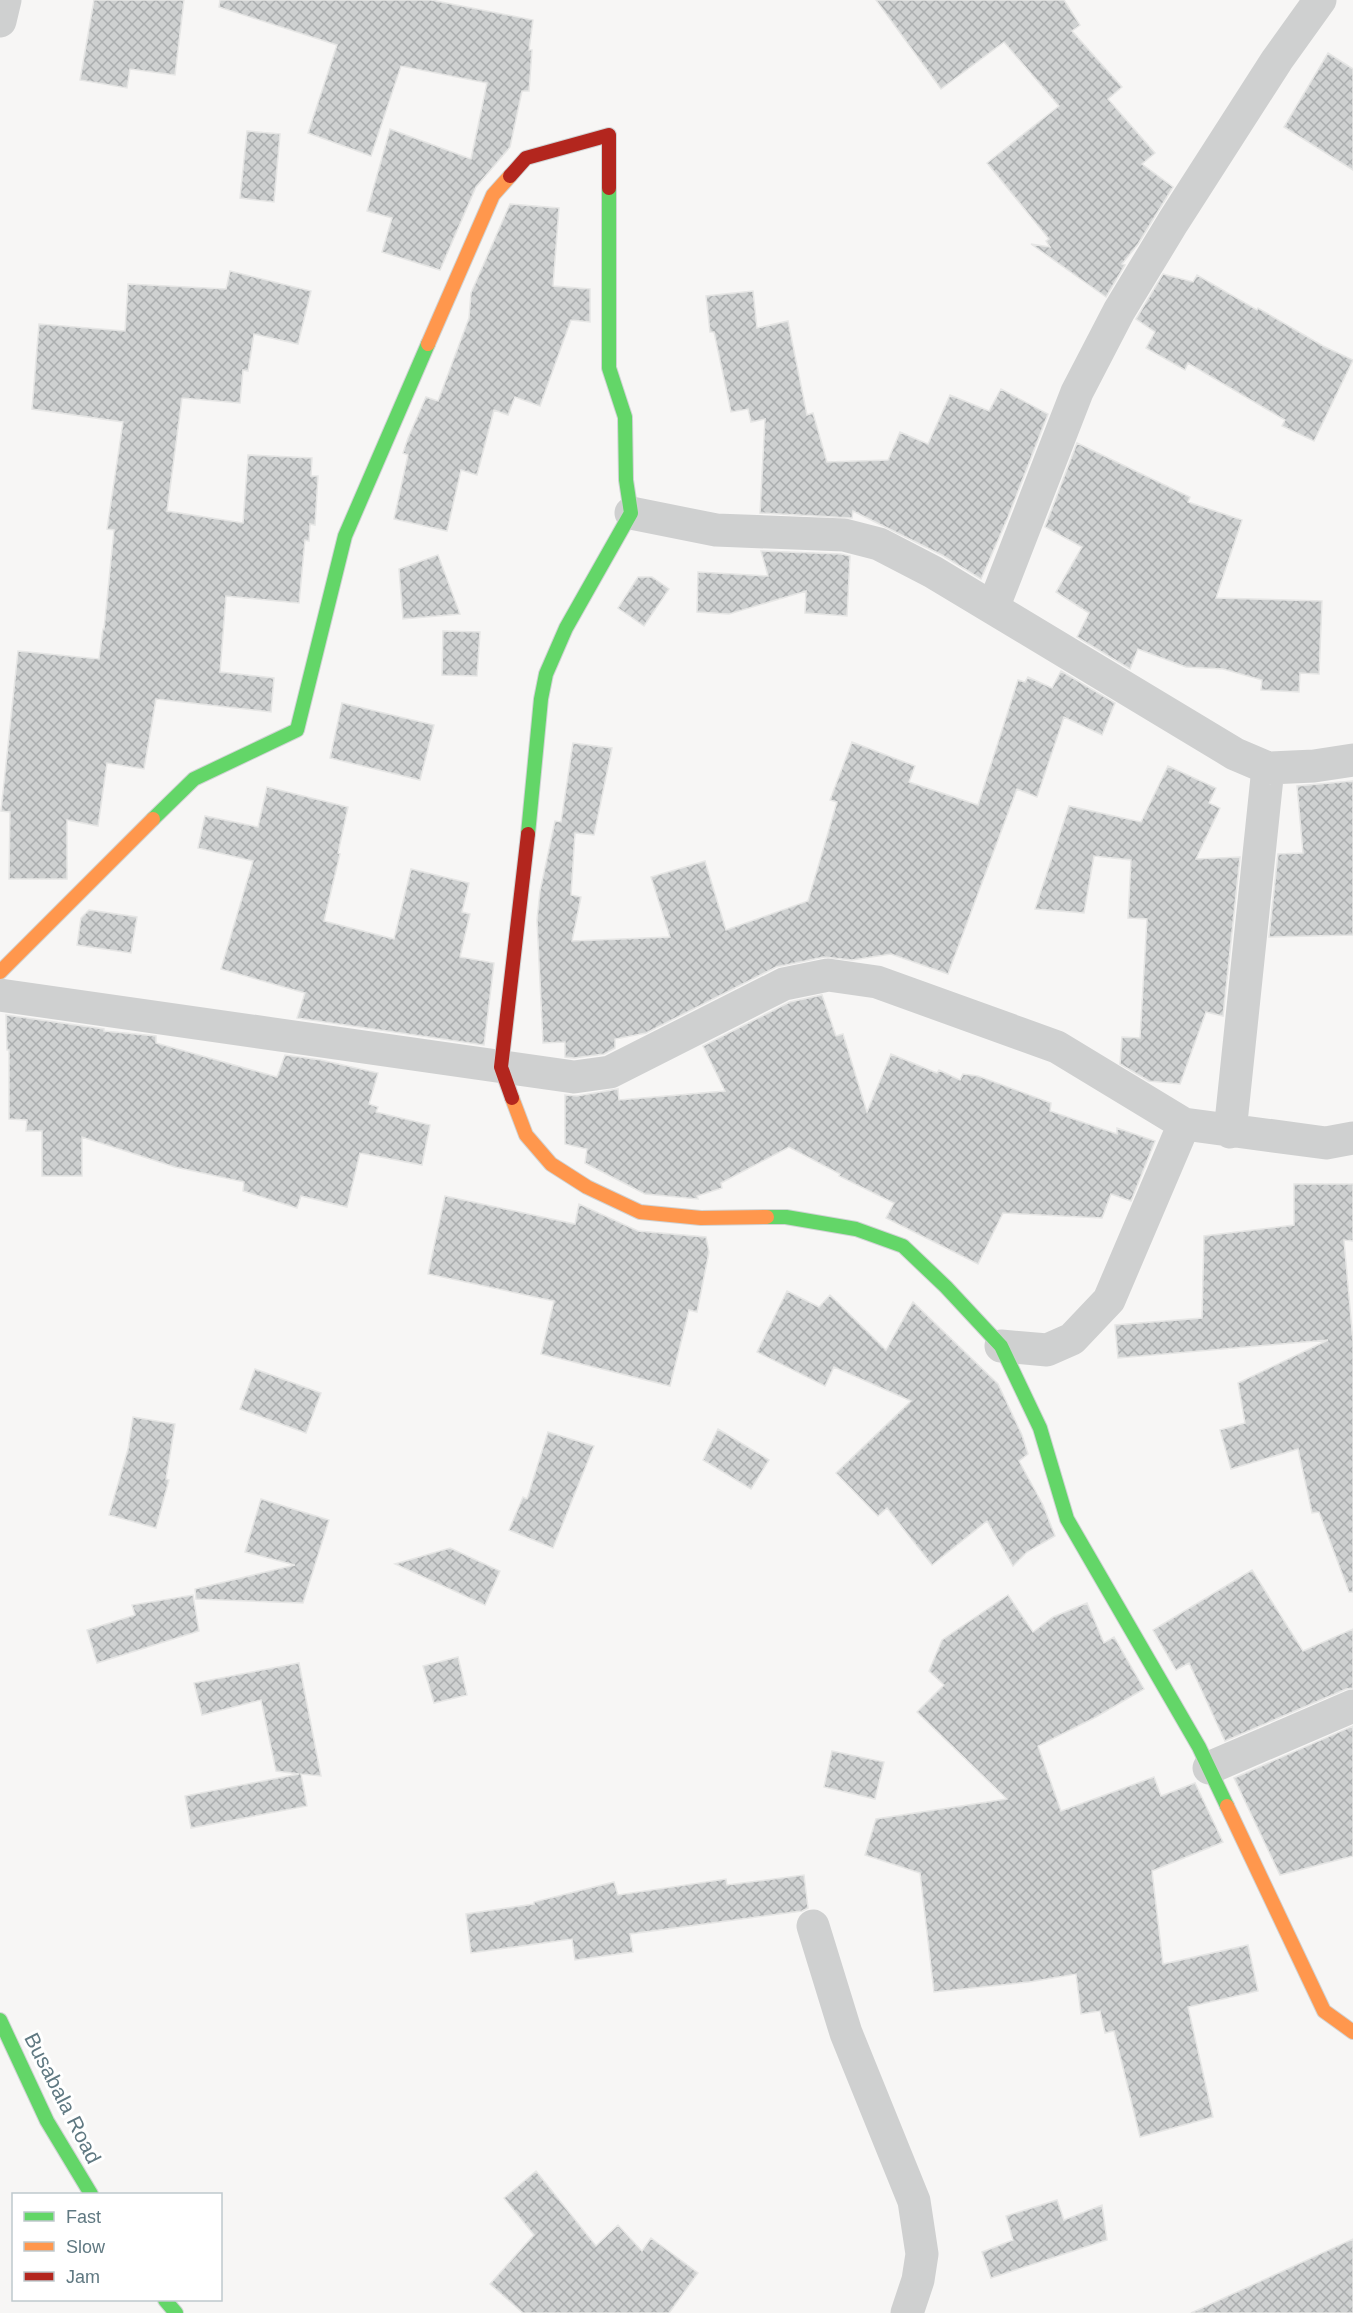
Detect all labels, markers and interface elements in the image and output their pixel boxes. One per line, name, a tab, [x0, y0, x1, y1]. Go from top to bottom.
street label: Busabala Road	[20, 2029, 106, 2167]
legend	[12, 2193, 222, 2301]
text: Fast	[66, 2207, 101, 2227]
text: Slow	[66, 2237, 106, 2257]
text: Jam	[66, 2267, 100, 2287]

